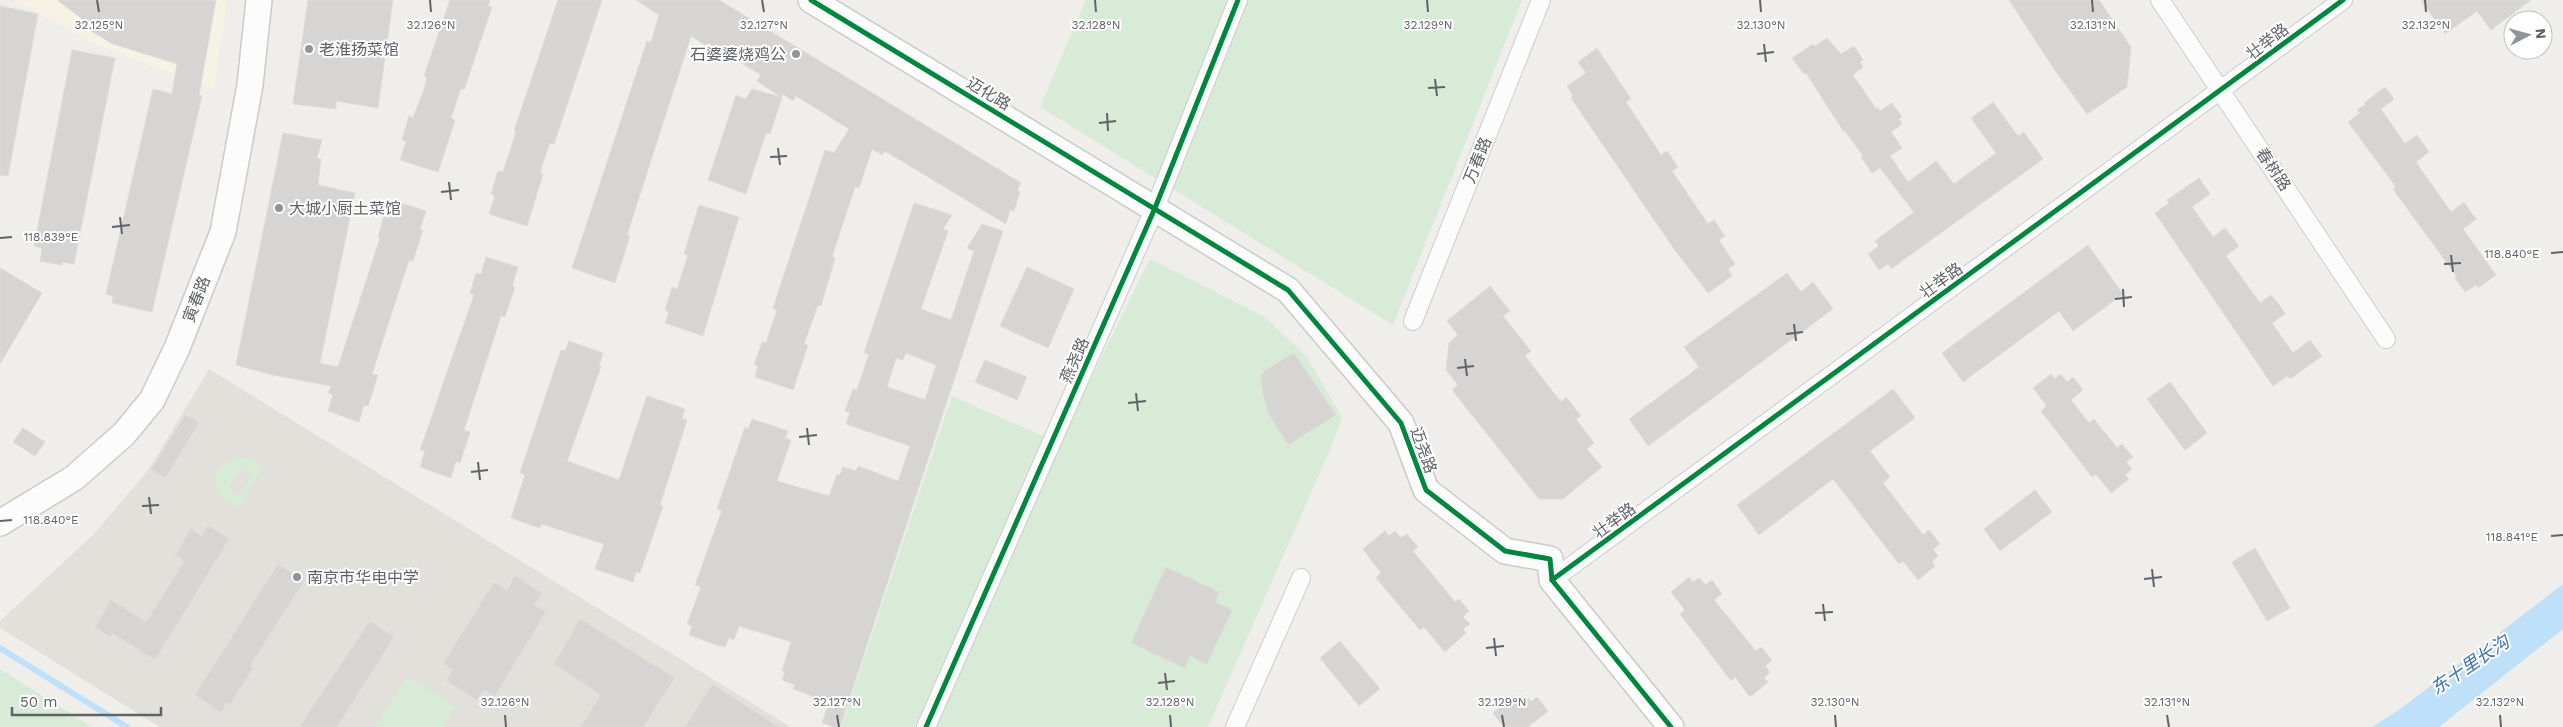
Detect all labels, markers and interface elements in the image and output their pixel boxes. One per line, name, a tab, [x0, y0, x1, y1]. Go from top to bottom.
north arrow	[2503, 10, 2553, 60]
text: 32.125°N	[75, 18, 123, 32]
text: 32.126°N	[406, 18, 456, 32]
text: 32.127°N	[740, 18, 788, 32]
text: 32.128°N	[1071, 18, 1121, 32]
text: 32.129°N	[1403, 18, 1453, 32]
text: 32.130°N	[1736, 18, 1786, 32]
text: 32.131°N	[2070, 18, 2116, 32]
text: 32.132°N	[2402, 18, 2450, 32]
street label: 壮举路	[2242, 19, 2292, 63]
text: N	[2532, 28, 2549, 40]
place label: 老淮扬菜馆	[319, 40, 399, 59]
marker: 老淮扬菜馆	[303, 43, 315, 55]
place label: 石婆婆烧鸡公	[690, 45, 786, 64]
marker: 石婆婆烧鸡公	[790, 48, 802, 60]
street label: 迈化路	[963, 73, 1014, 114]
street label: 万春路	[1460, 134, 1495, 186]
street label: 春树路	[2252, 144, 2295, 194]
place label: 大城小厨土菜馆	[289, 199, 401, 218]
marker: 大城小厨土菜馆	[273, 202, 285, 214]
text: 118.839°E	[24, 230, 79, 244]
text: 118.840°E	[2484, 247, 2540, 261]
street label: 壮举路	[1916, 259, 1966, 302]
street label: 寅春路	[179, 273, 214, 325]
street label: 燕尧路	[1056, 334, 1093, 386]
street label: 迈尧路	[1406, 424, 1441, 476]
street label: 壮举路	[1589, 499, 1639, 542]
text: 118.840°E	[23, 513, 79, 527]
text: 118.841°E	[2486, 530, 2539, 544]
place label: 南京市华电中学	[307, 568, 419, 587]
marker: 南京市华电中学	[291, 571, 303, 583]
water label: 东十里长沟	[2427, 630, 2515, 698]
scale bar	[12, 684, 161, 716]
text: 50 m	[20, 693, 57, 711]
text: 32.126°N	[480, 695, 530, 709]
text: 32.127°N	[813, 695, 861, 709]
text: 32.128°N	[1145, 695, 1195, 709]
text: 32.129°N	[1477, 695, 1527, 709]
text: 32.130°N	[1810, 695, 1860, 709]
text: 32.131°N	[2144, 695, 2190, 709]
text: 32.132°N	[2476, 695, 2524, 709]

